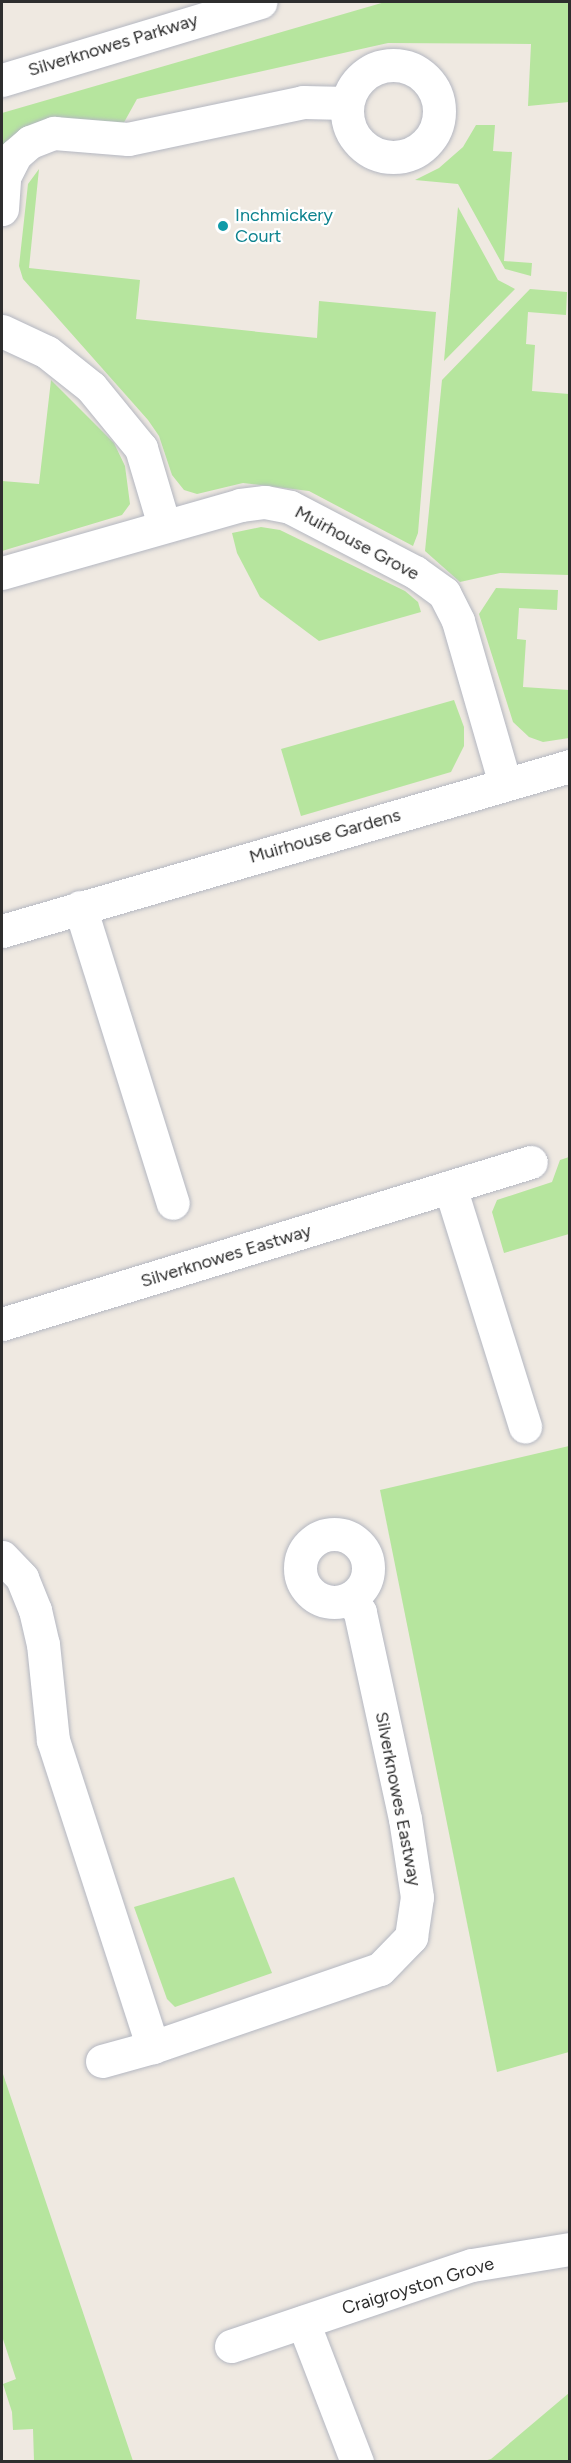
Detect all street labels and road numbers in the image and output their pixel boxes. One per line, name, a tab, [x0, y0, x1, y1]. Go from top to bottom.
street label: Silverknowes Parkway	[25, 9, 201, 81]
street label: Muirhouse Grove	[291, 501, 423, 585]
street label: Muirhouse Gardens	[247, 804, 403, 868]
street label: Silverknowes Eastway	[138, 1220, 314, 1292]
street label: Silverknowes Eastway	[370, 1710, 426, 1888]
street label: Craigroyston Grove	[339, 2253, 497, 2319]

